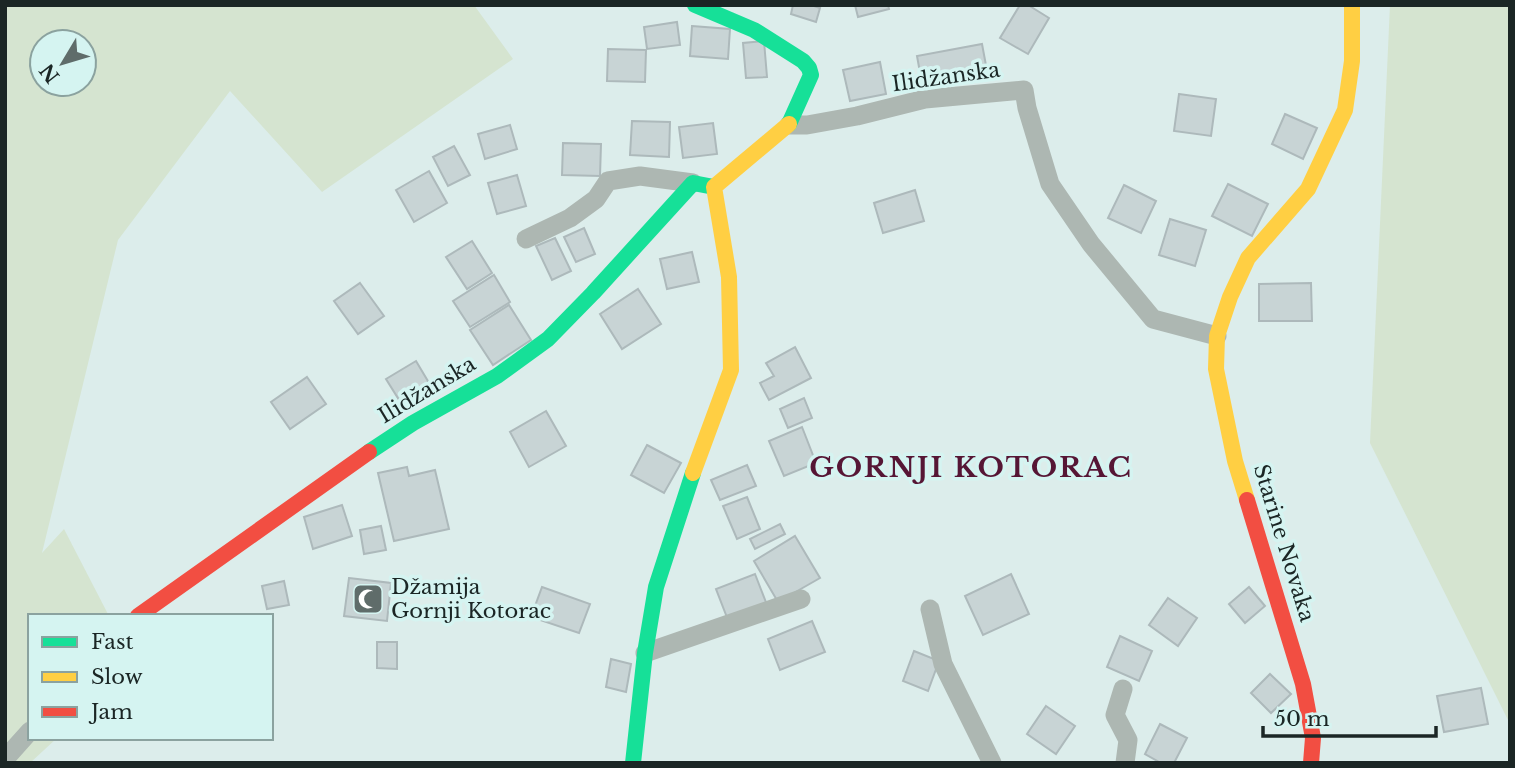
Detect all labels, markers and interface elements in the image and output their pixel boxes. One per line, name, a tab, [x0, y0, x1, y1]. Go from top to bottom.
north arrow	[28, 28, 98, 98]
street label: Ilidžanska	[890, 57, 1002, 97]
text: N	[35, 59, 65, 87]
street label: Ilidžanska	[374, 351, 481, 429]
district label: GORNJI KOTORAC	[809, 450, 1133, 485]
street label: Starine Novaka	[1248, 461, 1320, 625]
place label: Džamija Gornji Kotorac	[391, 574, 551, 624]
mosque icon: Džamija Gornji Kotorac	[351, 582, 385, 616]
legend	[28, 614, 273, 740]
text: Fast	[91, 629, 133, 655]
text: Slow	[91, 664, 143, 690]
scale bar	[1263, 694, 1436, 738]
text: Jam	[88, 699, 133, 725]
text: 50 m	[1274, 706, 1330, 732]

